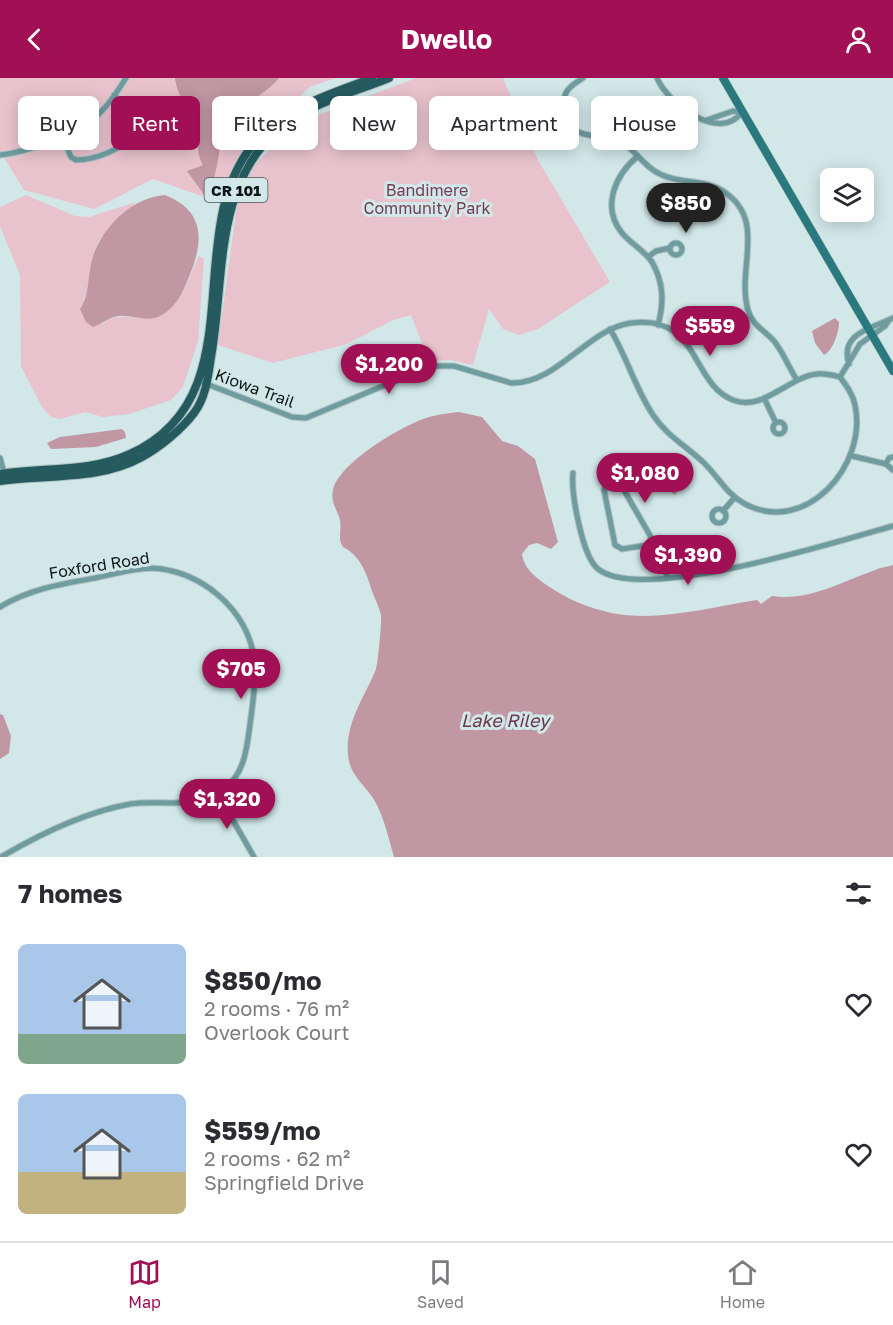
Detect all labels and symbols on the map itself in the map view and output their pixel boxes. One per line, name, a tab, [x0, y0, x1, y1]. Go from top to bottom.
road number: CR 101	[204, 178, 268, 202]
park label: Bandimere Community Park	[364, 180, 490, 218]
pin: $850	[650, 183, 722, 234]
pin: $559	[674, 306, 746, 357]
pin: $1,200	[340, 344, 438, 395]
street label: Kiowa Trail	[212, 364, 298, 412]
pin: $1,080	[596, 453, 694, 504]
pin: $1,390	[639, 535, 737, 586]
street label: Foxford Road	[47, 547, 151, 583]
pin: $705	[205, 649, 277, 700]
water label: Lake Riley	[461, 709, 552, 731]
pin: $1,320	[178, 779, 276, 830]

